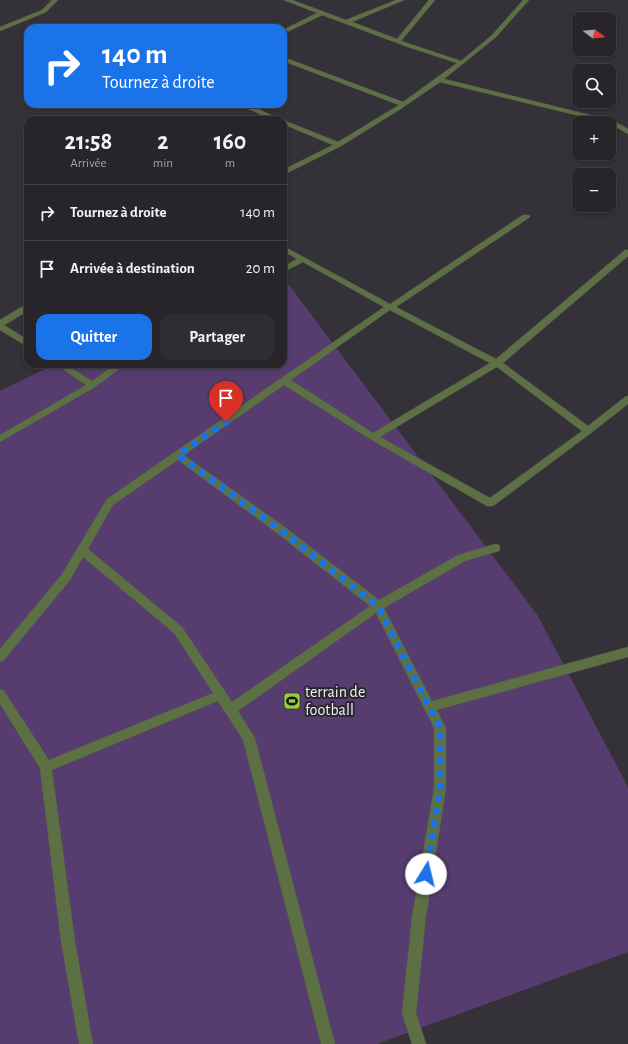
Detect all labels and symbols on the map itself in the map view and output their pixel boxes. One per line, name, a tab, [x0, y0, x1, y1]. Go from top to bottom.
north arrow	[572, 12, 616, 56]
pin	[209, 381, 243, 422]
place label: terrain de football	[305, 684, 365, 718]
sports icon: terrain de football	[282, 691, 302, 711]
position arrow	[405, 853, 447, 895]

